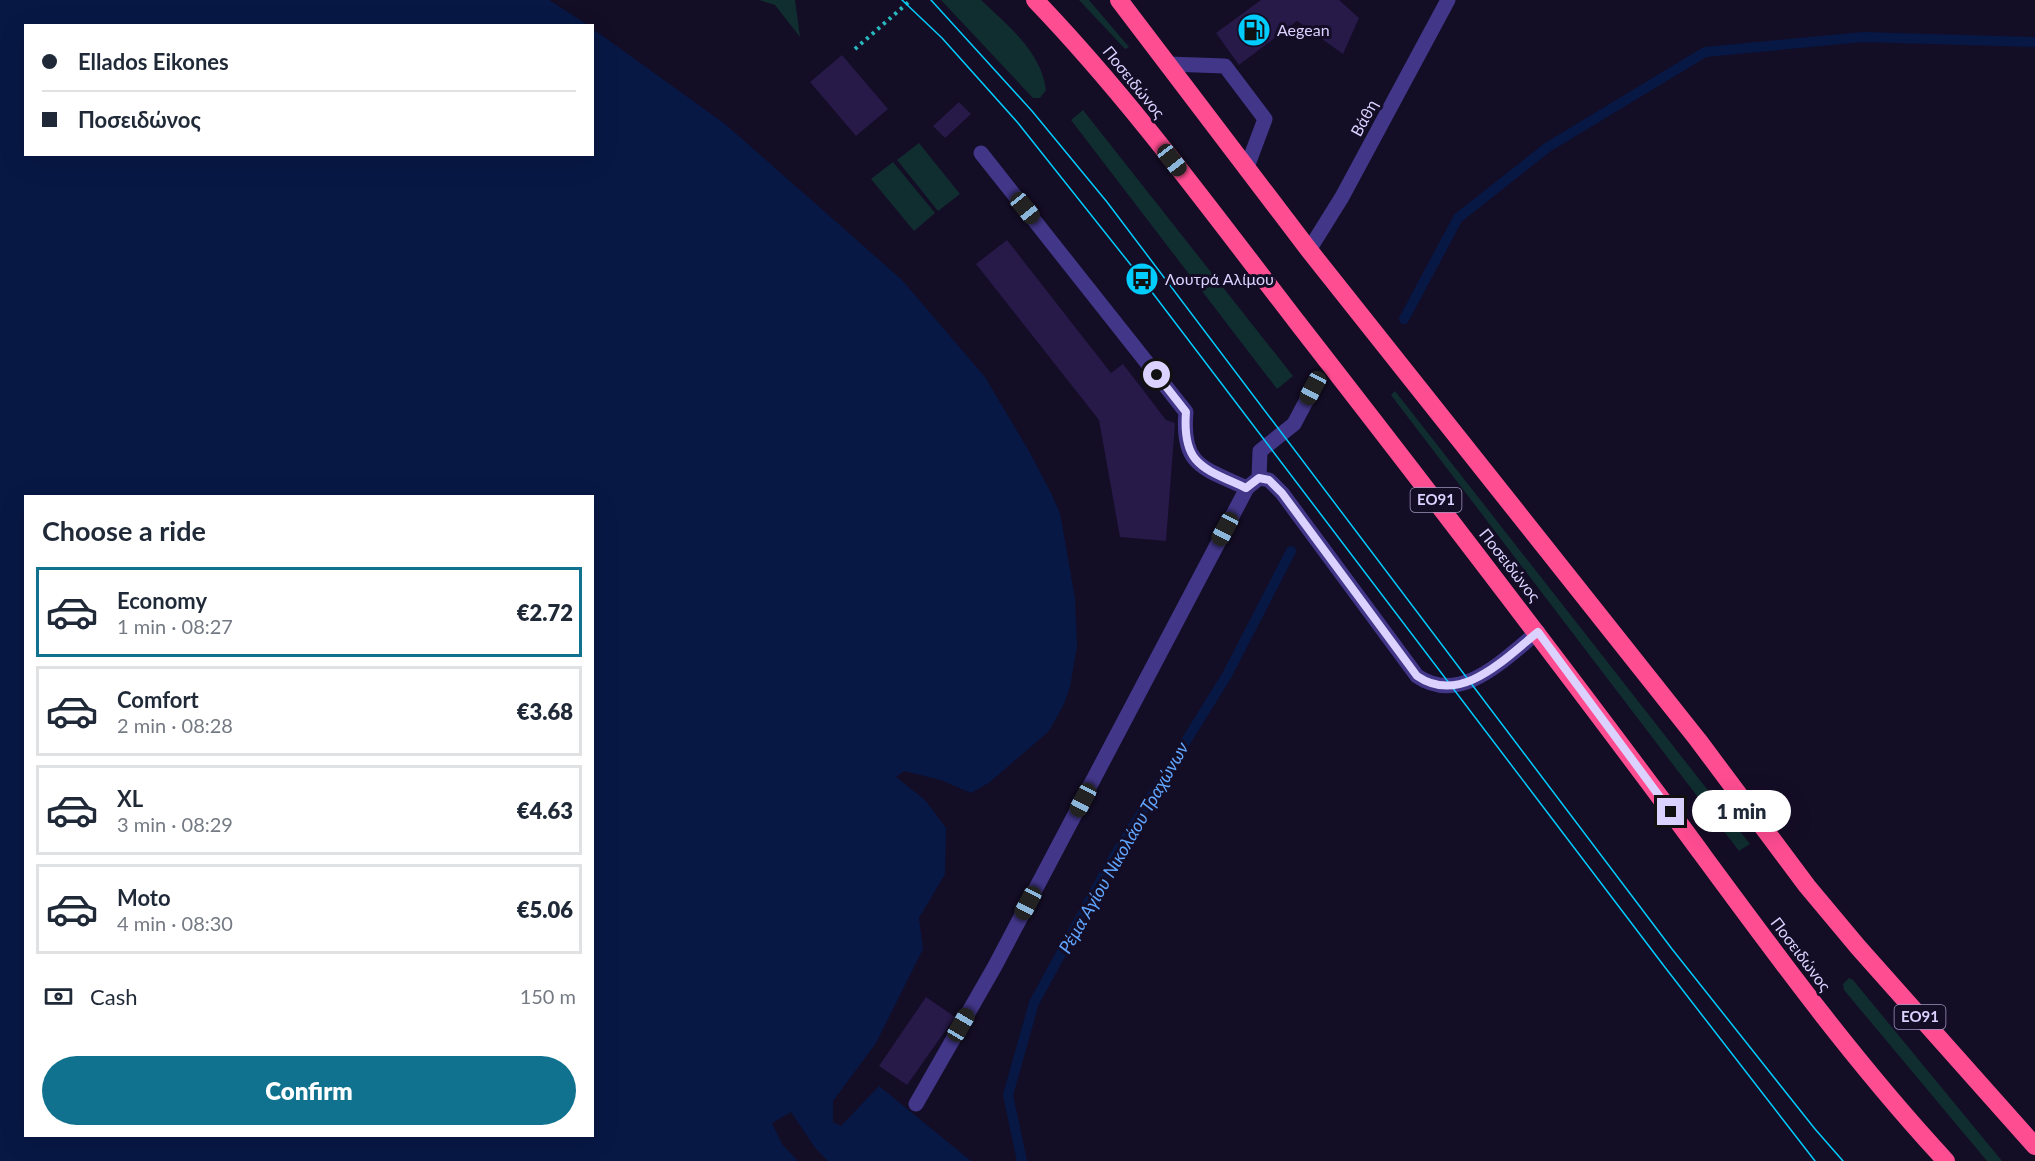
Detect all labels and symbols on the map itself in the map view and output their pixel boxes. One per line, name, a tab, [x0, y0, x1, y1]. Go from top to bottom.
fuel station icon: Aegean	[1236, 12, 1272, 48]
place label: Aegean	[1277, 20, 1330, 39]
street label: Ποσειδώνος	[1099, 42, 1170, 122]
street label: Βάθη	[1346, 96, 1381, 139]
car	[1154, 140, 1190, 180]
car	[1007, 188, 1043, 228]
bus stop icon: Λουτρά Αλίμου	[1124, 261, 1160, 297]
place label: Λουτρά Αλίμου	[1165, 269, 1274, 288]
route start	[1143, 361, 1170, 388]
car	[1297, 368, 1329, 408]
road number: ΕΟ91	[1410, 488, 1462, 512]
car	[1209, 509, 1241, 549]
street label: Ποσειδώνος	[1476, 524, 1545, 605]
water label: Ρέμα Αγίου Νικολάου Τραχώνων	[1054, 738, 1193, 957]
car	[1067, 780, 1099, 820]
callout: 1 min	[1692, 791, 1791, 833]
route end	[1657, 798, 1684, 825]
car	[1012, 883, 1044, 923]
street label: Ποσειδώνος	[1767, 913, 1836, 995]
car	[944, 1005, 978, 1045]
road number: ΕΟ91	[1894, 1005, 1946, 1029]

